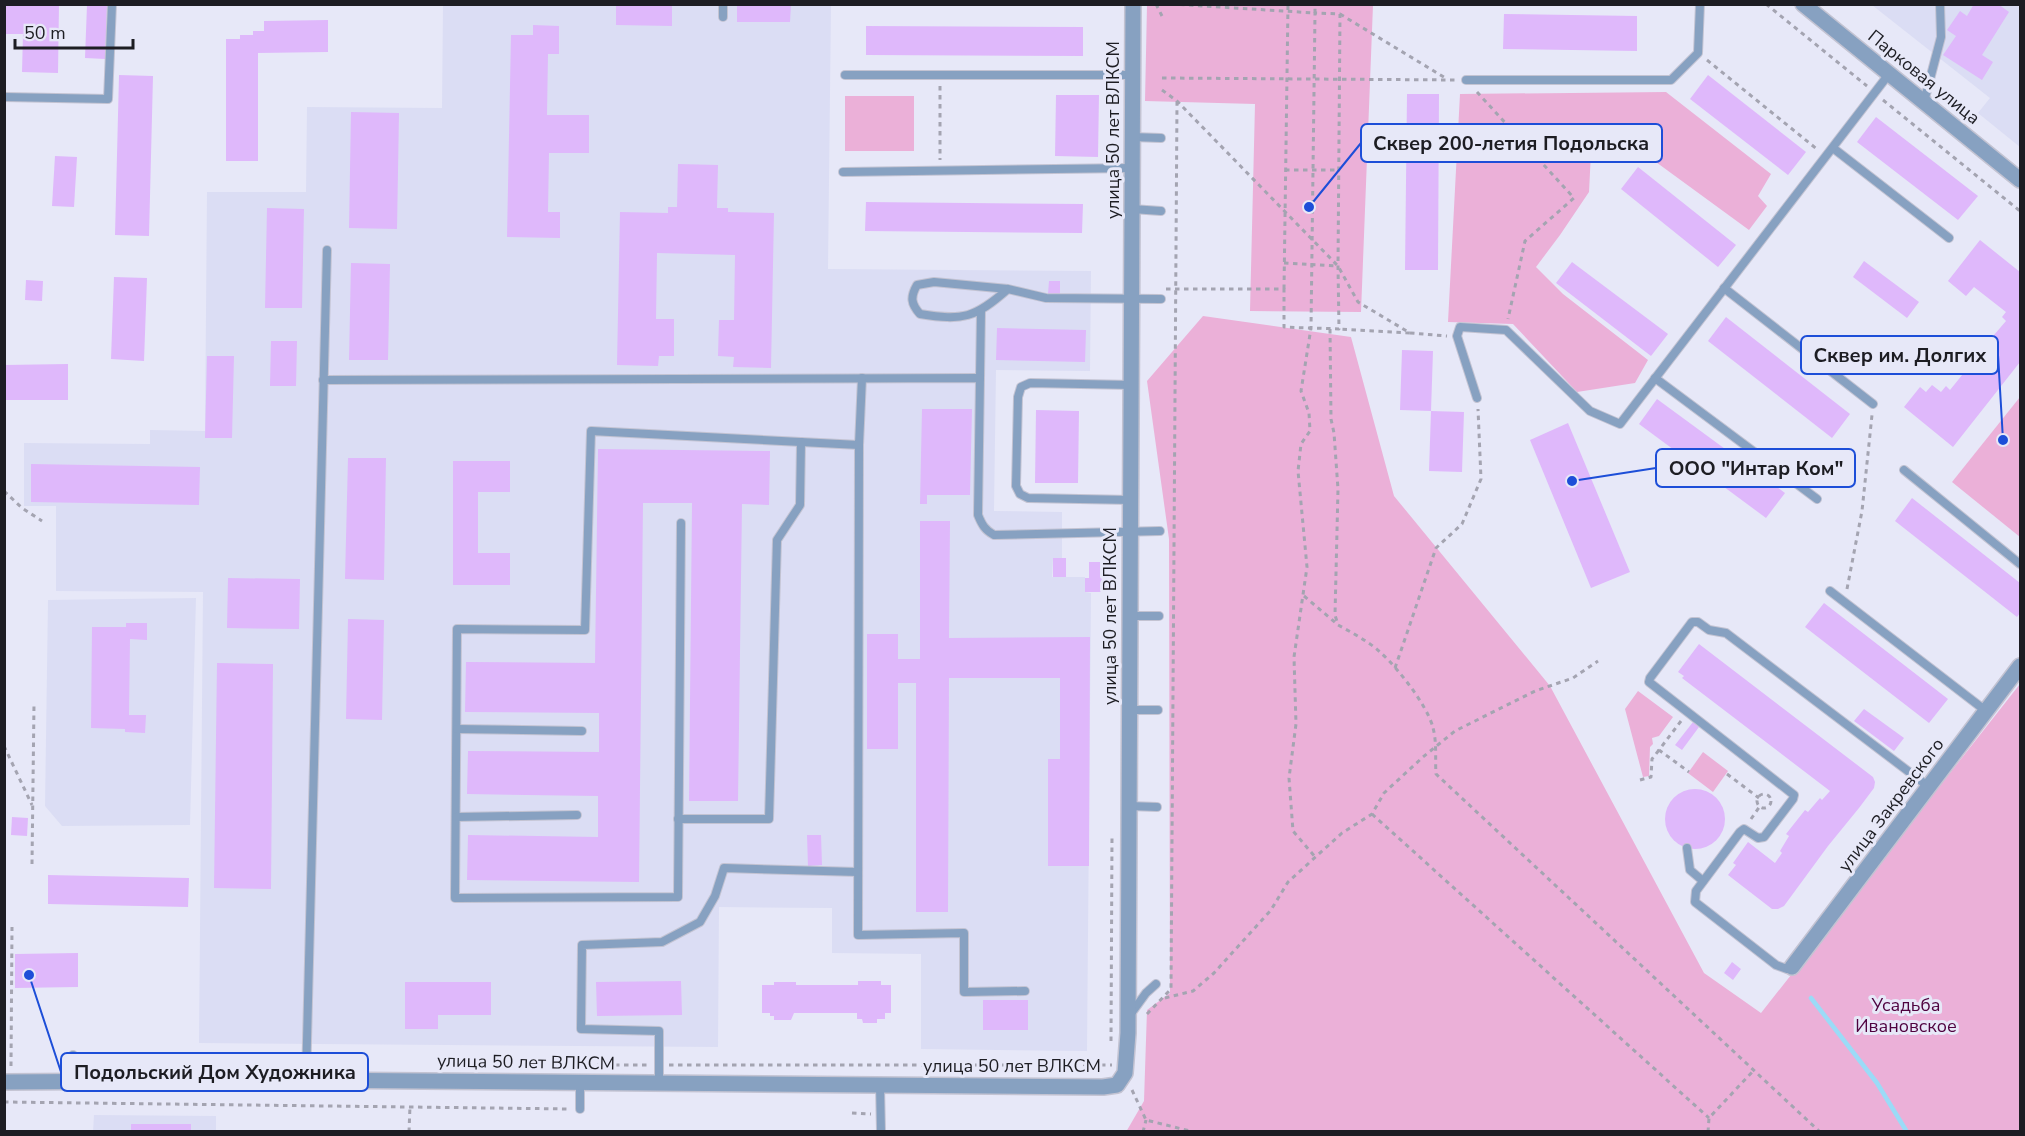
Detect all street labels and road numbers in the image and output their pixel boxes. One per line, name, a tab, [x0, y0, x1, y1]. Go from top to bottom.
street label: Парковая улица	[1863, 24, 1985, 130]
street label: улица 50 лет ВЛКСМ	[1101, 41, 1125, 219]
street label: улица 50 лет ВЛКСМ	[1098, 527, 1122, 705]
street label: улица Закревского	[1833, 733, 1949, 877]
street label: улица 50 лет ВЛКСМ	[437, 1048, 615, 1076]
street label: улица 50 лет ВЛКСМ	[923, 1054, 1101, 1078]

